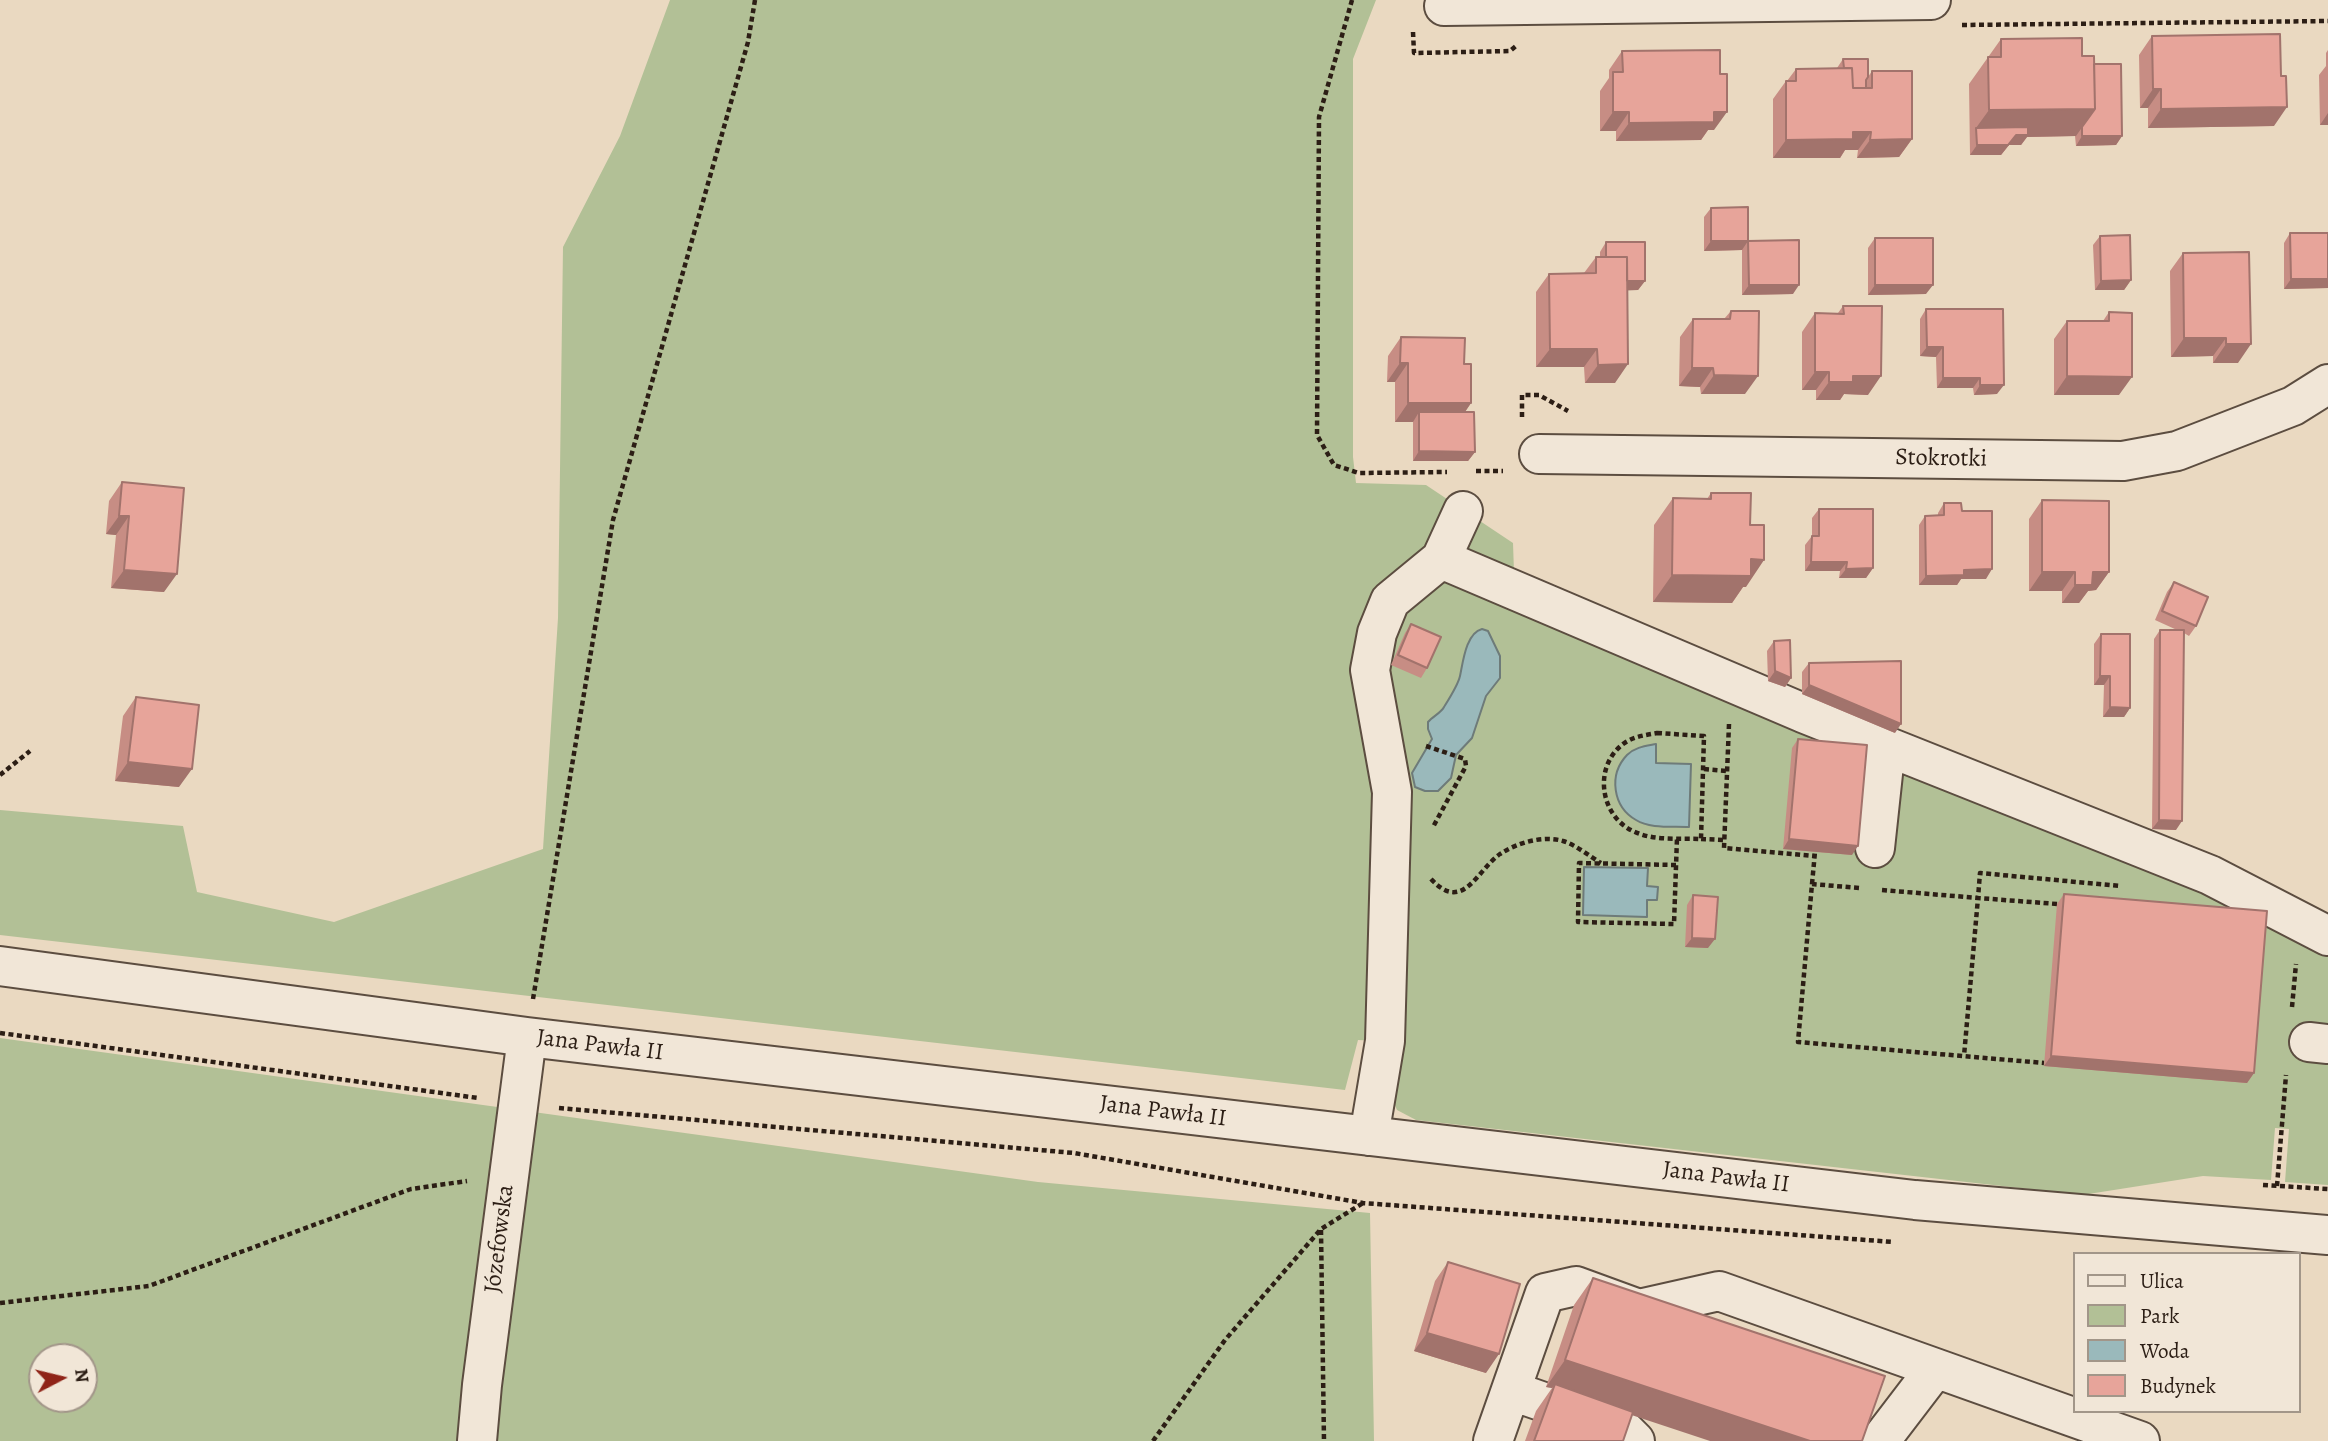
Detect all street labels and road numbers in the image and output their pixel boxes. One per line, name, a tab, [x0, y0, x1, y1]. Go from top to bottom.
street label: Stokrotki	[1895, 444, 1987, 474]
street label: Jana Pawła II	[535, 1024, 665, 1068]
street label: Jana Pawła II	[1098, 1090, 1228, 1134]
street label: Jana Pawła II	[1661, 1156, 1791, 1200]
street label: Józefowska	[479, 1183, 521, 1295]

